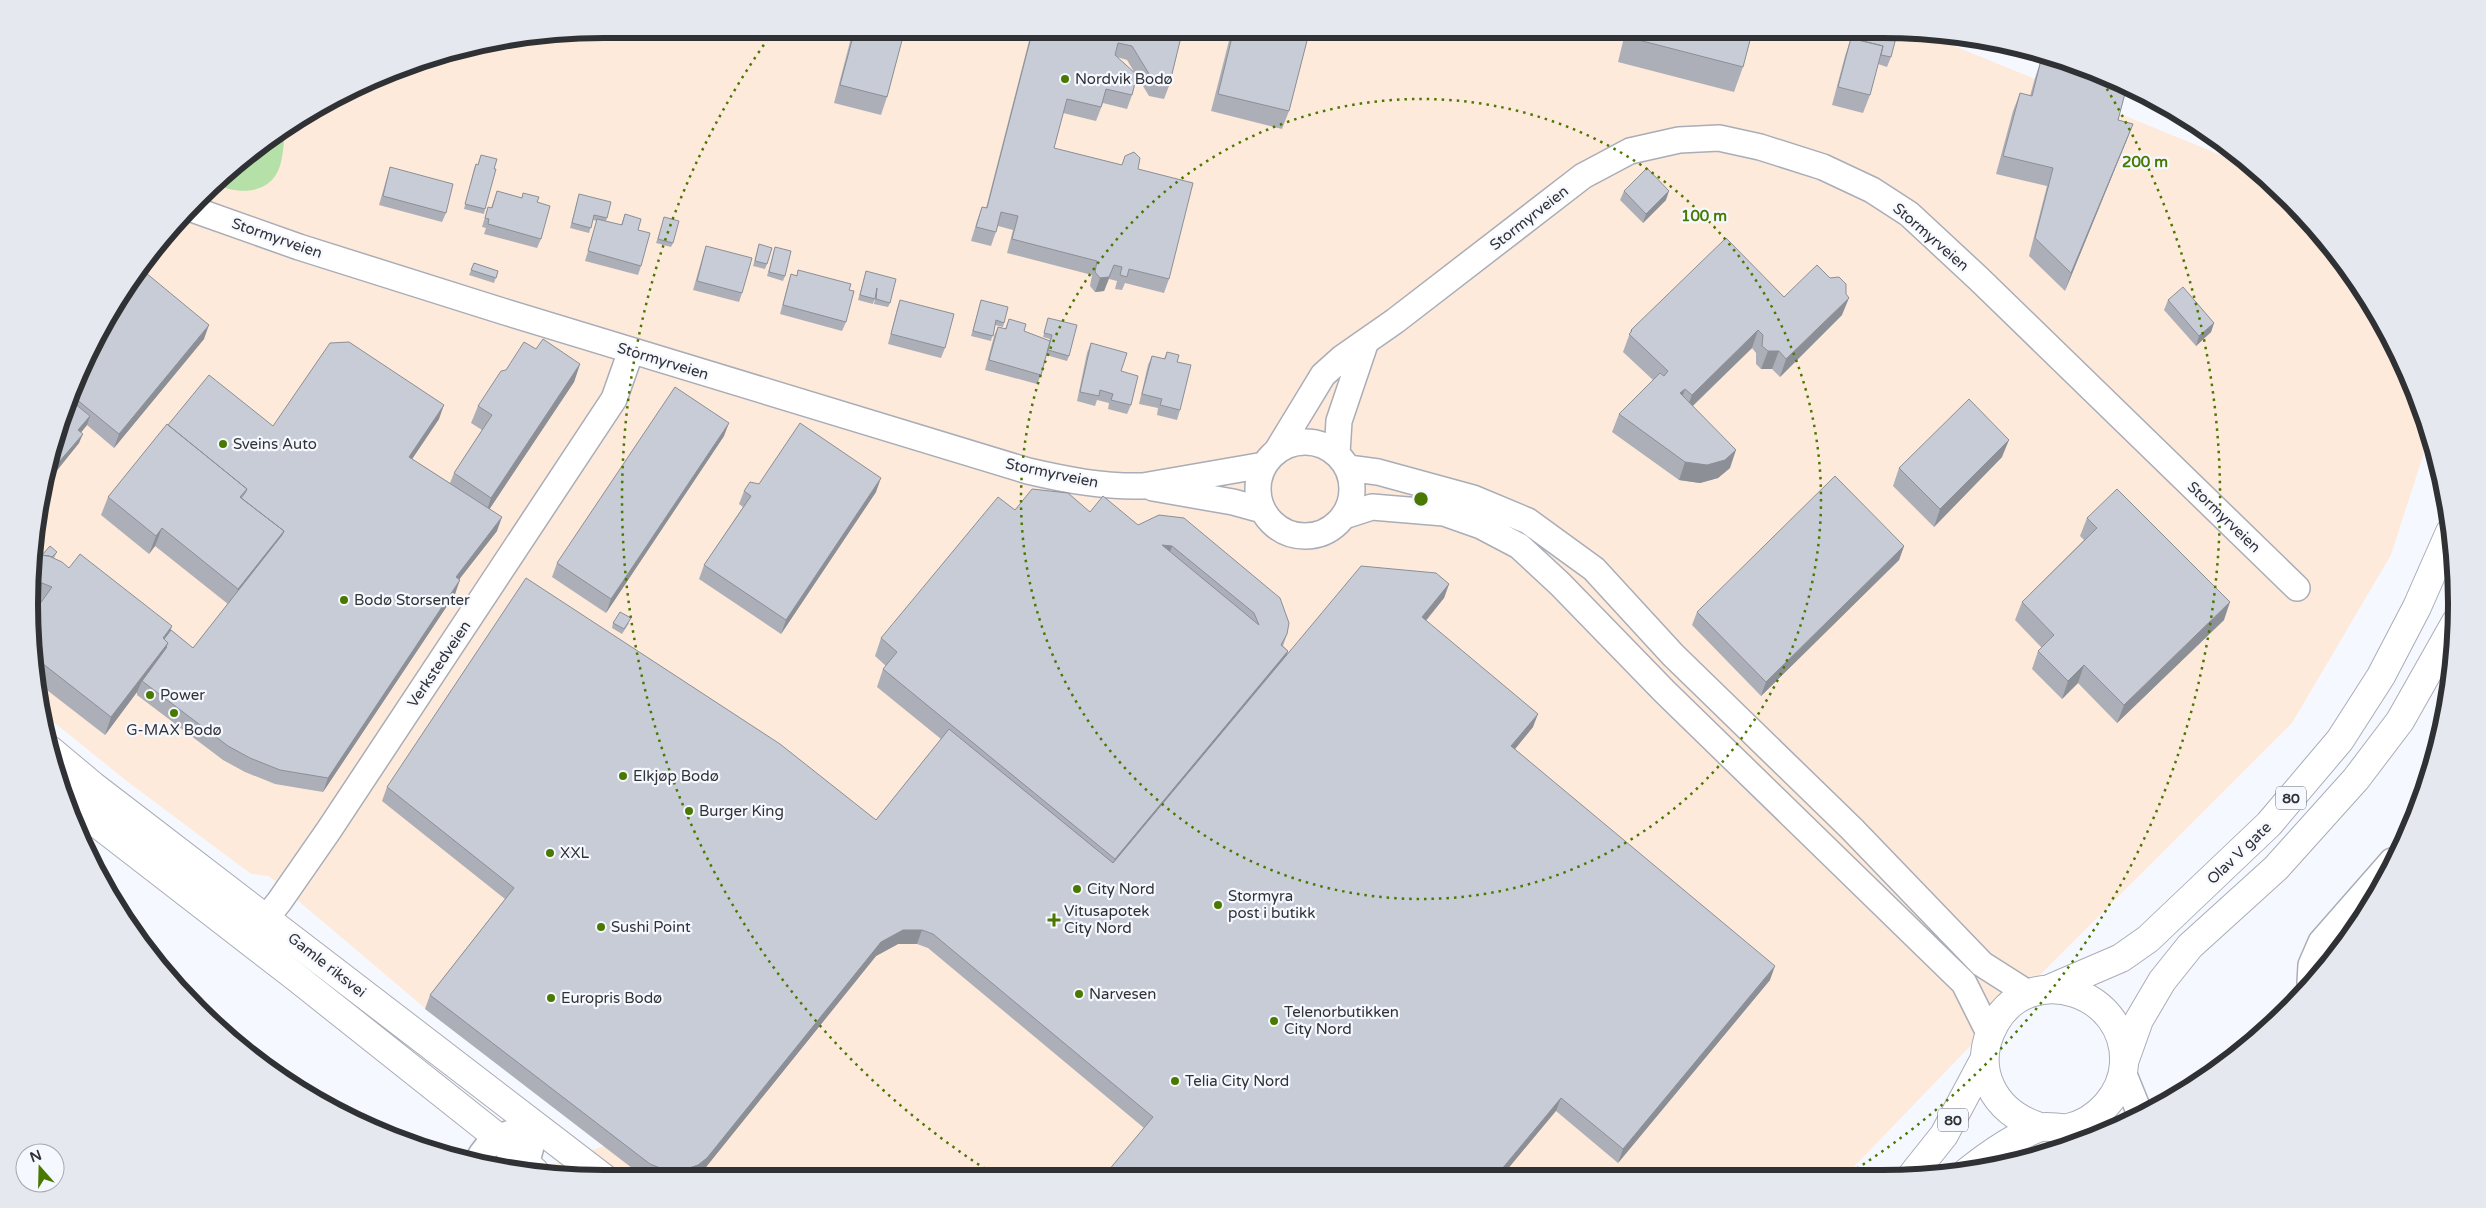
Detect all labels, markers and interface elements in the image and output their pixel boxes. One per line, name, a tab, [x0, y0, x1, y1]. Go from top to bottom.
place label: Nordvik Bodø	[1075, 70, 1173, 88]
marker: Nordvik Bodø	[1059, 73, 1071, 85]
text: 200 m	[2122, 153, 2168, 171]
street label: Stormyrveien	[1486, 182, 1572, 254]
street label: Stormyrveien	[1889, 199, 1973, 275]
text: 100 m	[1681, 207, 1727, 225]
street label: Stormyrveien	[229, 214, 325, 262]
street label: Stormyrveien	[615, 339, 711, 383]
place label: Sveins Auto	[233, 435, 317, 453]
marker: Sveins Auto	[217, 438, 229, 450]
street label: Stormyrveien	[1004, 454, 1100, 492]
street label: Stormyrveien	[2184, 478, 2264, 556]
centre of rings	[1412, 490, 1430, 508]
place label: Bodø Storsenter	[354, 591, 470, 609]
marker: Bodø Storsenter	[338, 594, 350, 606]
street label: Verkstedveien	[403, 617, 475, 711]
place label: Power	[160, 686, 205, 704]
marker: Power	[144, 689, 156, 701]
marker: G-MAX Bodø	[168, 707, 180, 719]
place label: G-MAX Bodø	[126, 721, 222, 739]
place label: Elkjøp Bodø	[633, 767, 719, 785]
marker: Elkjøp Bodø	[617, 770, 629, 782]
road number: 80	[2276, 786, 2306, 810]
place label: Burger King	[699, 802, 784, 820]
marker: Burger King	[683, 805, 695, 817]
street label: Olav V gate	[2203, 818, 2275, 888]
place label: XXL	[560, 844, 590, 862]
marker: XXL	[544, 847, 556, 859]
place label: City Nord	[1087, 880, 1155, 898]
marker: City Nord	[1071, 883, 1083, 895]
place label: Stormyra post i butikk	[1228, 887, 1315, 922]
marker: Stormyra post i butikk	[1212, 899, 1224, 911]
place label: Vitusapotek City Nord	[1064, 902, 1149, 937]
marker: Vitusapotek City Nord	[1048, 914, 1060, 926]
place label: Sushi Point	[611, 918, 691, 936]
marker: Sushi Point	[595, 921, 607, 933]
street label: Gamle riksvei	[284, 929, 370, 1001]
place label: Narvesen	[1089, 985, 1156, 1003]
marker: Narvesen	[1073, 988, 1085, 1000]
place label: Europris Bodø	[561, 989, 662, 1007]
marker: Europris Bodø	[545, 992, 557, 1004]
place label: Telenorbutikken City Nord	[1284, 1003, 1399, 1038]
marker: Telenorbutikken City Nord	[1268, 1015, 1280, 1027]
place label: Telia City Nord	[1185, 1072, 1289, 1090]
marker: Telia City Nord	[1169, 1075, 1181, 1087]
road number: 80	[1938, 1108, 1968, 1132]
north arrow	[15, 1143, 65, 1193]
text: N	[28, 1146, 44, 1166]

